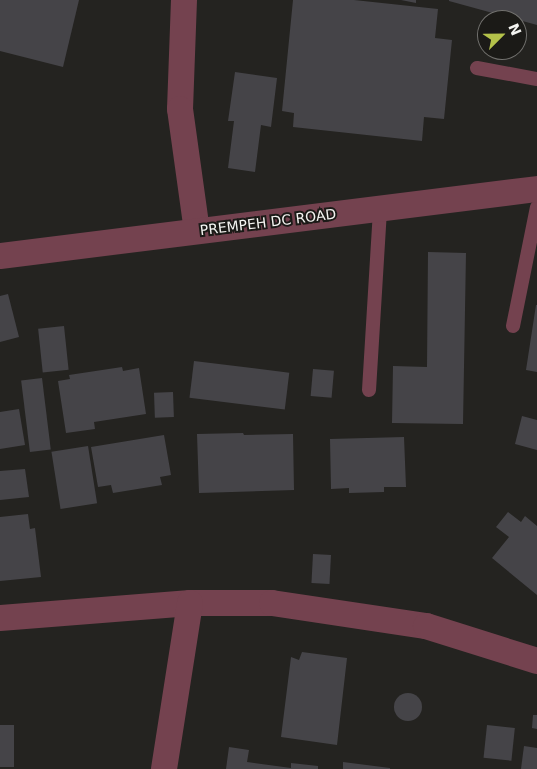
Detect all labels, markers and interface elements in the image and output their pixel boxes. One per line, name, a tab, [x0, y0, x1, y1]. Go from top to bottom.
north arrow	[477, 10, 527, 60]
text: N	[505, 21, 525, 38]
street label: PREMPEH DC ROAD	[199, 205, 337, 239]

